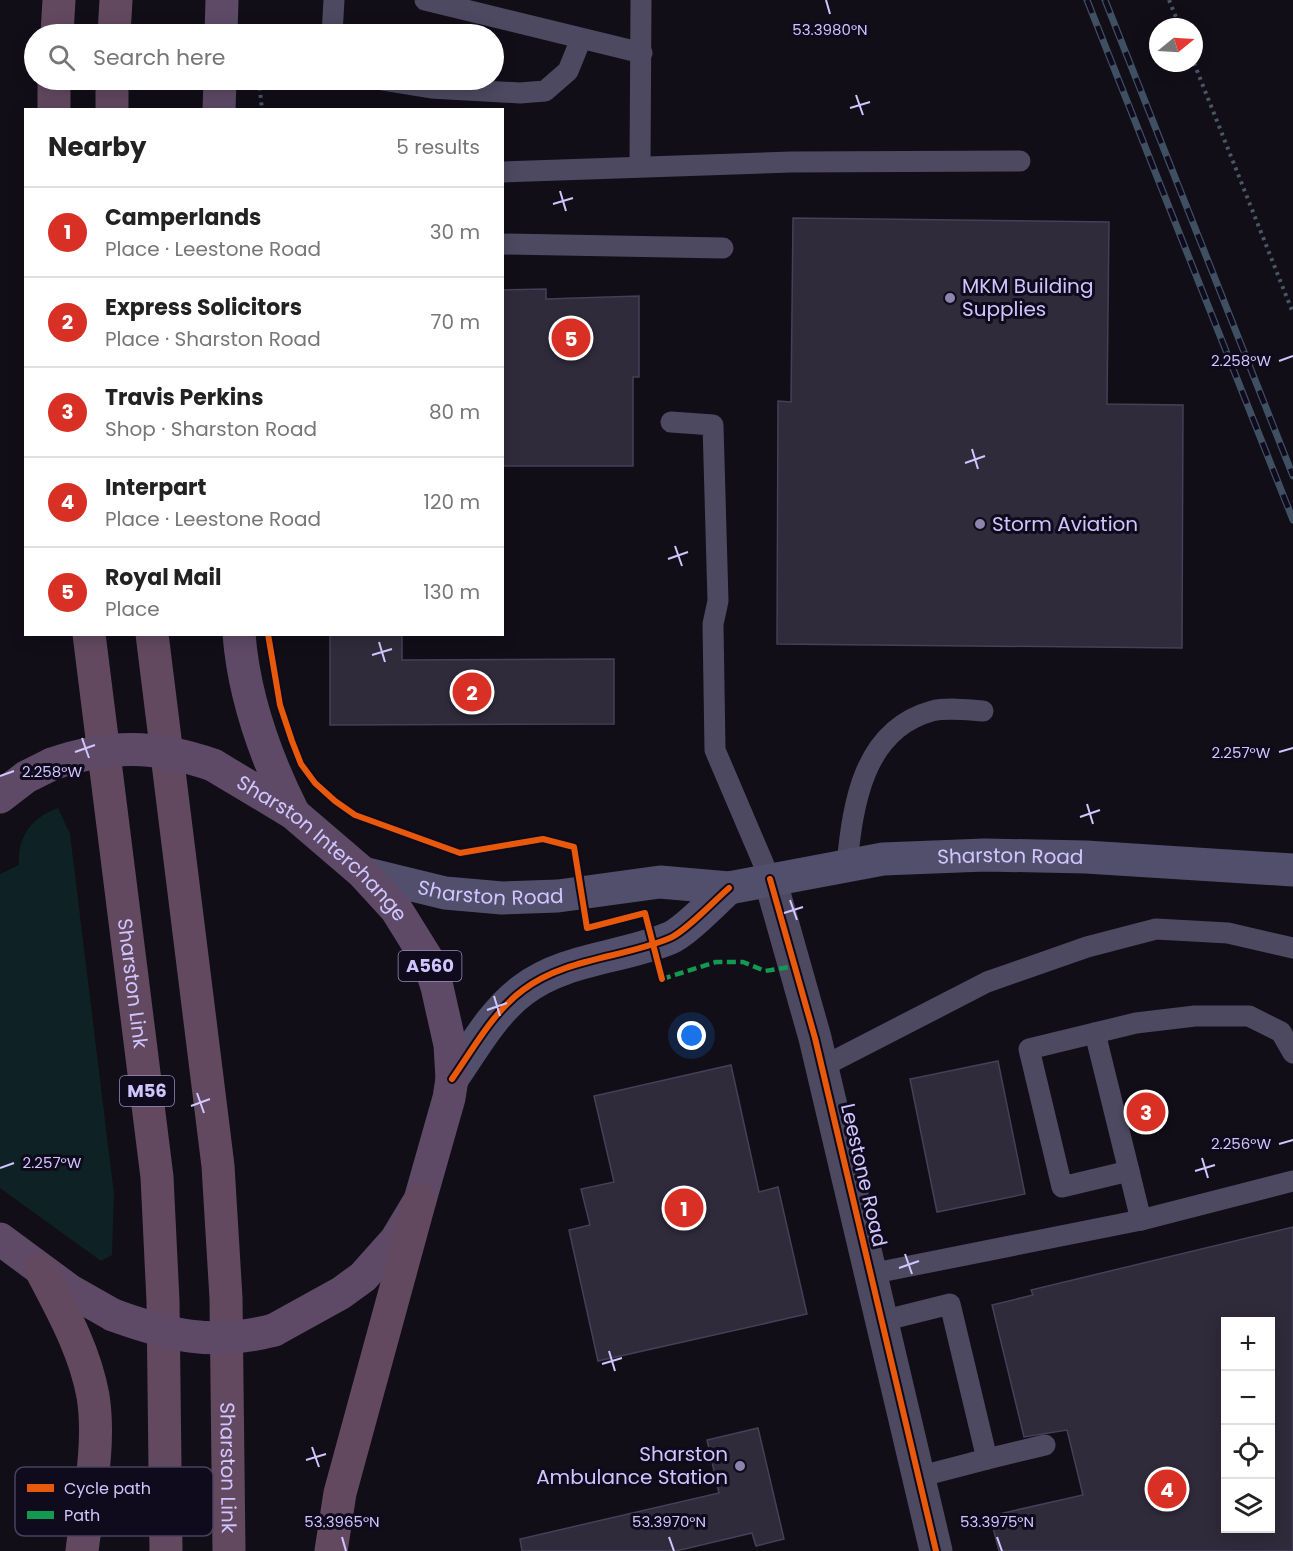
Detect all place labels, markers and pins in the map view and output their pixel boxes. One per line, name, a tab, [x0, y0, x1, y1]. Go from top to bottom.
place label: MKM Building Supplies	[962, 272, 1093, 323]
marker: MKM Building Supplies	[943, 291, 957, 305]
pin: 5	[552, 316, 590, 360]
place label: Storm Aviation	[992, 510, 1138, 538]
marker: Storm Aviation	[973, 517, 987, 531]
pin: 2	[452, 670, 492, 714]
pin: 3	[1126, 1090, 1166, 1134]
pin: 1	[664, 1186, 704, 1230]
place label: Sharston Ambulance Station	[536, 1440, 728, 1491]
marker: Sharston Ambulance Station	[733, 1459, 747, 1473]
pin: 4	[1148, 1466, 1186, 1512]

